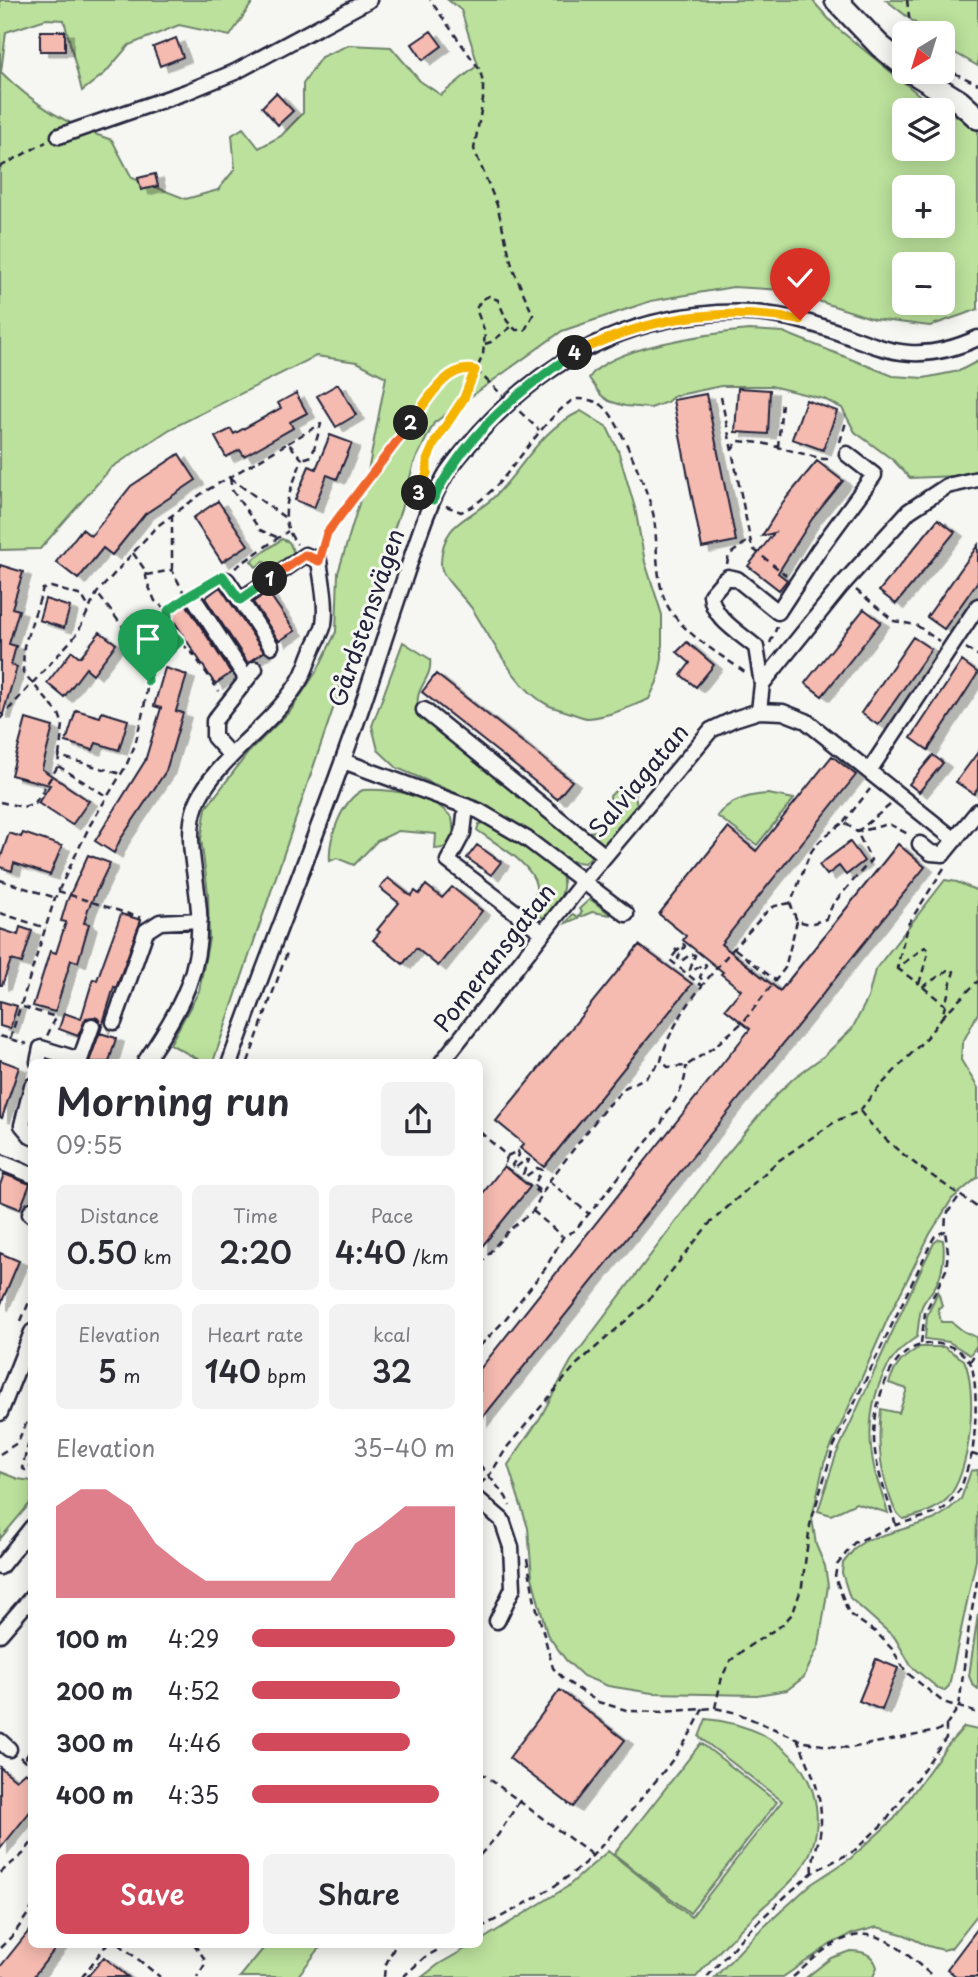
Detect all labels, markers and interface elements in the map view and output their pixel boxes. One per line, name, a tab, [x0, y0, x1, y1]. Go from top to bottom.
north arrow	[892, 21, 956, 84]
map controls	[892, 21, 955, 315]
button: layers	[892, 98, 955, 161]
button: +	[892, 175, 955, 238]
pin	[770, 248, 830, 320]
button: −	[892, 252, 955, 315]
icon: check	[781, 259, 819, 297]
pin: 4	[558, 336, 592, 370]
text: 4	[568, 338, 581, 366]
pin: 2	[394, 406, 428, 440]
text: 2	[404, 408, 417, 436]
pin: 3	[402, 476, 436, 510]
text: 3	[412, 478, 425, 506]
street label: Gårdstensvägen	[318, 523, 412, 711]
pin: 1	[252, 562, 288, 596]
text: 1	[265, 564, 274, 592]
pin	[118, 609, 178, 681]
icon: arrive	[129, 620, 167, 658]
street label: Salviagatan	[579, 715, 696, 845]
street label: Pomeransgatan	[424, 875, 563, 1039]
text: Morning run	[56, 1072, 290, 1129]
button: share	[381, 1082, 455, 1156]
text: 09:55	[56, 1127, 122, 1162]
text: Distance	[79, 1201, 159, 1229]
text: Time	[233, 1201, 278, 1229]
text: Pace	[370, 1201, 413, 1229]
text: 0.50	[66, 1229, 137, 1274]
text: 2:20	[219, 1229, 292, 1274]
text: 4:40	[335, 1229, 406, 1274]
text: km	[137, 1242, 172, 1270]
text: /km	[406, 1242, 449, 1270]
text: Elevation	[78, 1320, 160, 1348]
text: Heart rate	[208, 1320, 303, 1348]
text: kcal	[373, 1320, 411, 1348]
text: 5	[98, 1348, 117, 1393]
text: 140	[204, 1348, 261, 1393]
text: 32	[372, 1348, 412, 1393]
text: m	[117, 1361, 141, 1389]
text: bpm	[261, 1361, 307, 1389]
text: Elevation	[56, 1430, 155, 1465]
text: 35–40 m	[353, 1430, 455, 1465]
text: 100 m	[56, 1621, 128, 1656]
text: 4:29	[168, 1621, 219, 1656]
text: 200 m	[56, 1673, 133, 1708]
text: 4:52	[168, 1673, 220, 1708]
text: 300 m	[56, 1725, 134, 1760]
text: 4:46	[168, 1725, 221, 1760]
text: 400 m	[56, 1777, 134, 1812]
text: 4:35	[168, 1777, 219, 1812]
button: Save	[56, 1854, 249, 1934]
button: Share	[263, 1854, 455, 1934]

